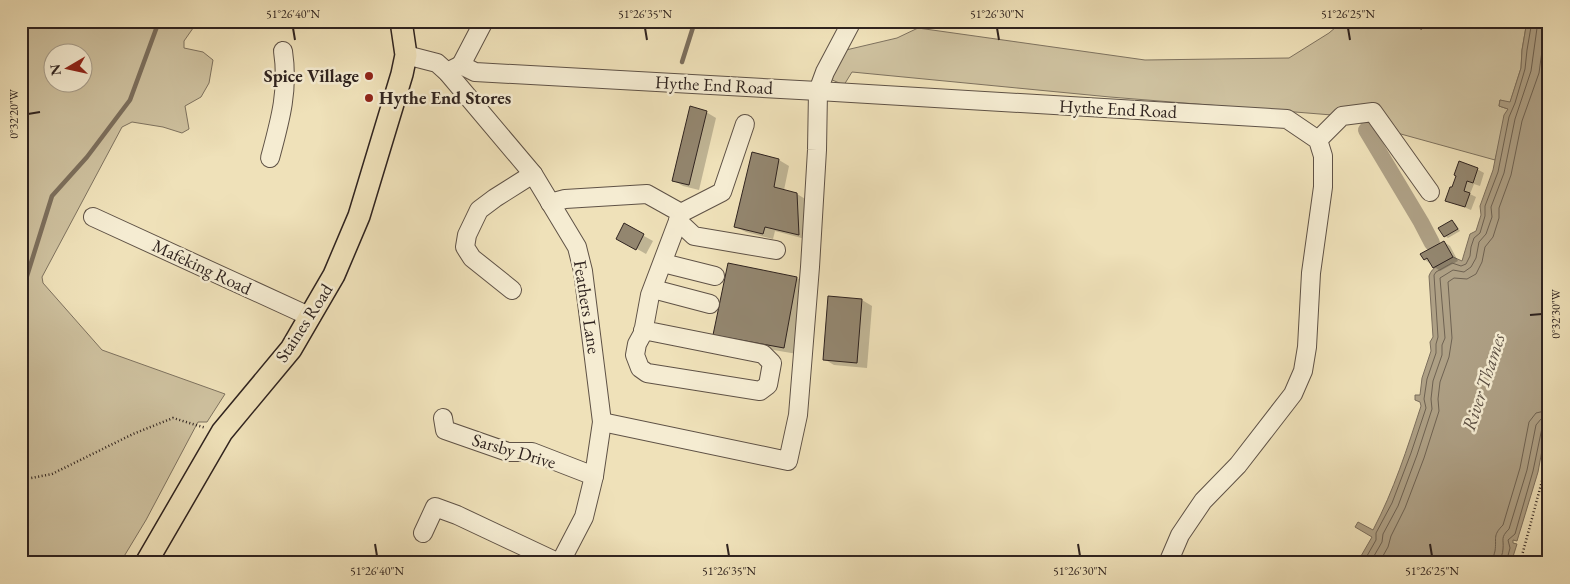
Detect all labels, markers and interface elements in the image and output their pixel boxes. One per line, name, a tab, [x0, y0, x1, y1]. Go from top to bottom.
text: 51°26'40"N	[266, 6, 320, 22]
text: 51°26'35"N	[618, 6, 672, 22]
text: 51°26'30"N	[970, 6, 1024, 22]
text: 51°26'25"N	[1321, 6, 1375, 22]
north arrow	[42, 42, 92, 92]
text: N	[45, 62, 65, 77]
place label: Spice Village	[264, 64, 359, 87]
marker: Spice Village	[363, 70, 375, 82]
street label: Hythe End Road	[654, 70, 774, 99]
place label: Hythe End Stores	[379, 86, 511, 109]
text: 0°32'20"W	[6, 88, 22, 139]
marker: Hythe End Stores	[363, 92, 375, 104]
street label: Hythe End Road	[1058, 94, 1178, 123]
street label: Mafeking Road	[149, 234, 256, 300]
street label: Feathers Lane	[569, 258, 606, 355]
street label: Staines Road	[270, 278, 338, 366]
text: 0°32'30"W	[1548, 288, 1564, 339]
water label: River Thames	[1456, 330, 1511, 434]
street label: Sarsby Drive	[470, 428, 559, 473]
text: 51°26'40"N	[350, 563, 404, 579]
text: 51°26'35"N	[702, 563, 756, 579]
text: 51°26'30"N	[1053, 563, 1107, 579]
text: 51°26'25"N	[1405, 563, 1459, 579]

